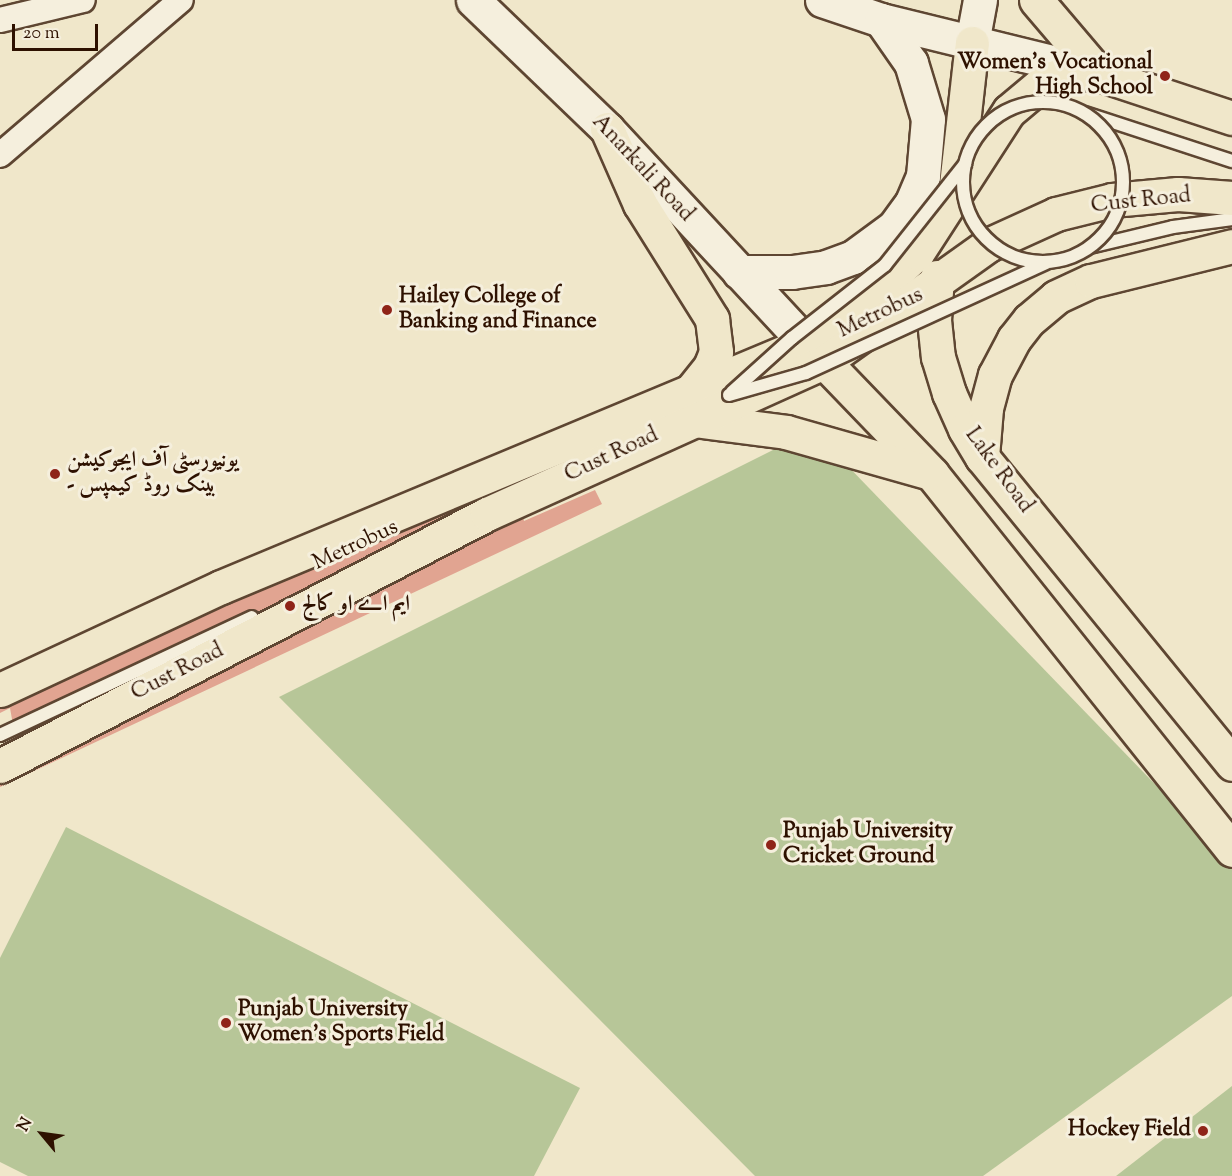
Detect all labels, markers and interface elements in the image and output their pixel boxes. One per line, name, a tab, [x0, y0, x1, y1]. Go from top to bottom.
scale bar	[15, 12, 100, 50]
text: 20 m	[23, 21, 60, 47]
place label: Women's Vocational High School	[957, 50, 1153, 101]
marker: Women's Vocational High School	[1158, 69, 1172, 83]
street label: Anarkali Road	[585, 110, 699, 228]
street label: Cust Road	[1090, 184, 1192, 220]
street label: Metrobus	[834, 283, 928, 345]
place label: Hailey College of Banking and Finance	[399, 284, 597, 336]
marker: Hailey College of Banking and Finance	[380, 303, 394, 317]
street label: Cust Road	[561, 423, 663, 489]
street label: Lake Road	[958, 423, 1038, 519]
place label: یونیورسٹی آف ایجوکیشن - بینک روڈ کیمپس	[67, 448, 238, 500]
marker: یونیورسٹی آف ایجوکیشن - بینک روڈ کیمپس	[48, 467, 62, 481]
street label: Metrobus	[309, 515, 403, 577]
place label: ایم اے او کالج	[302, 593, 410, 619]
marker: ایم اے او کالج	[283, 599, 297, 613]
street label: Cust Road	[127, 638, 229, 708]
place label: Punjab University Cricket Ground	[783, 819, 953, 870]
marker: Punjab University Cricket Ground	[764, 838, 778, 852]
place label: Punjab University Women's Sports Field	[238, 997, 444, 1048]
marker: Punjab University Women's Sports Field	[219, 1016, 233, 1030]
north arrow	[12, 1104, 72, 1164]
text: N	[13, 1114, 39, 1136]
place label: Hockey Field	[1068, 1118, 1191, 1144]
marker: Hockey Field	[1196, 1124, 1210, 1138]

